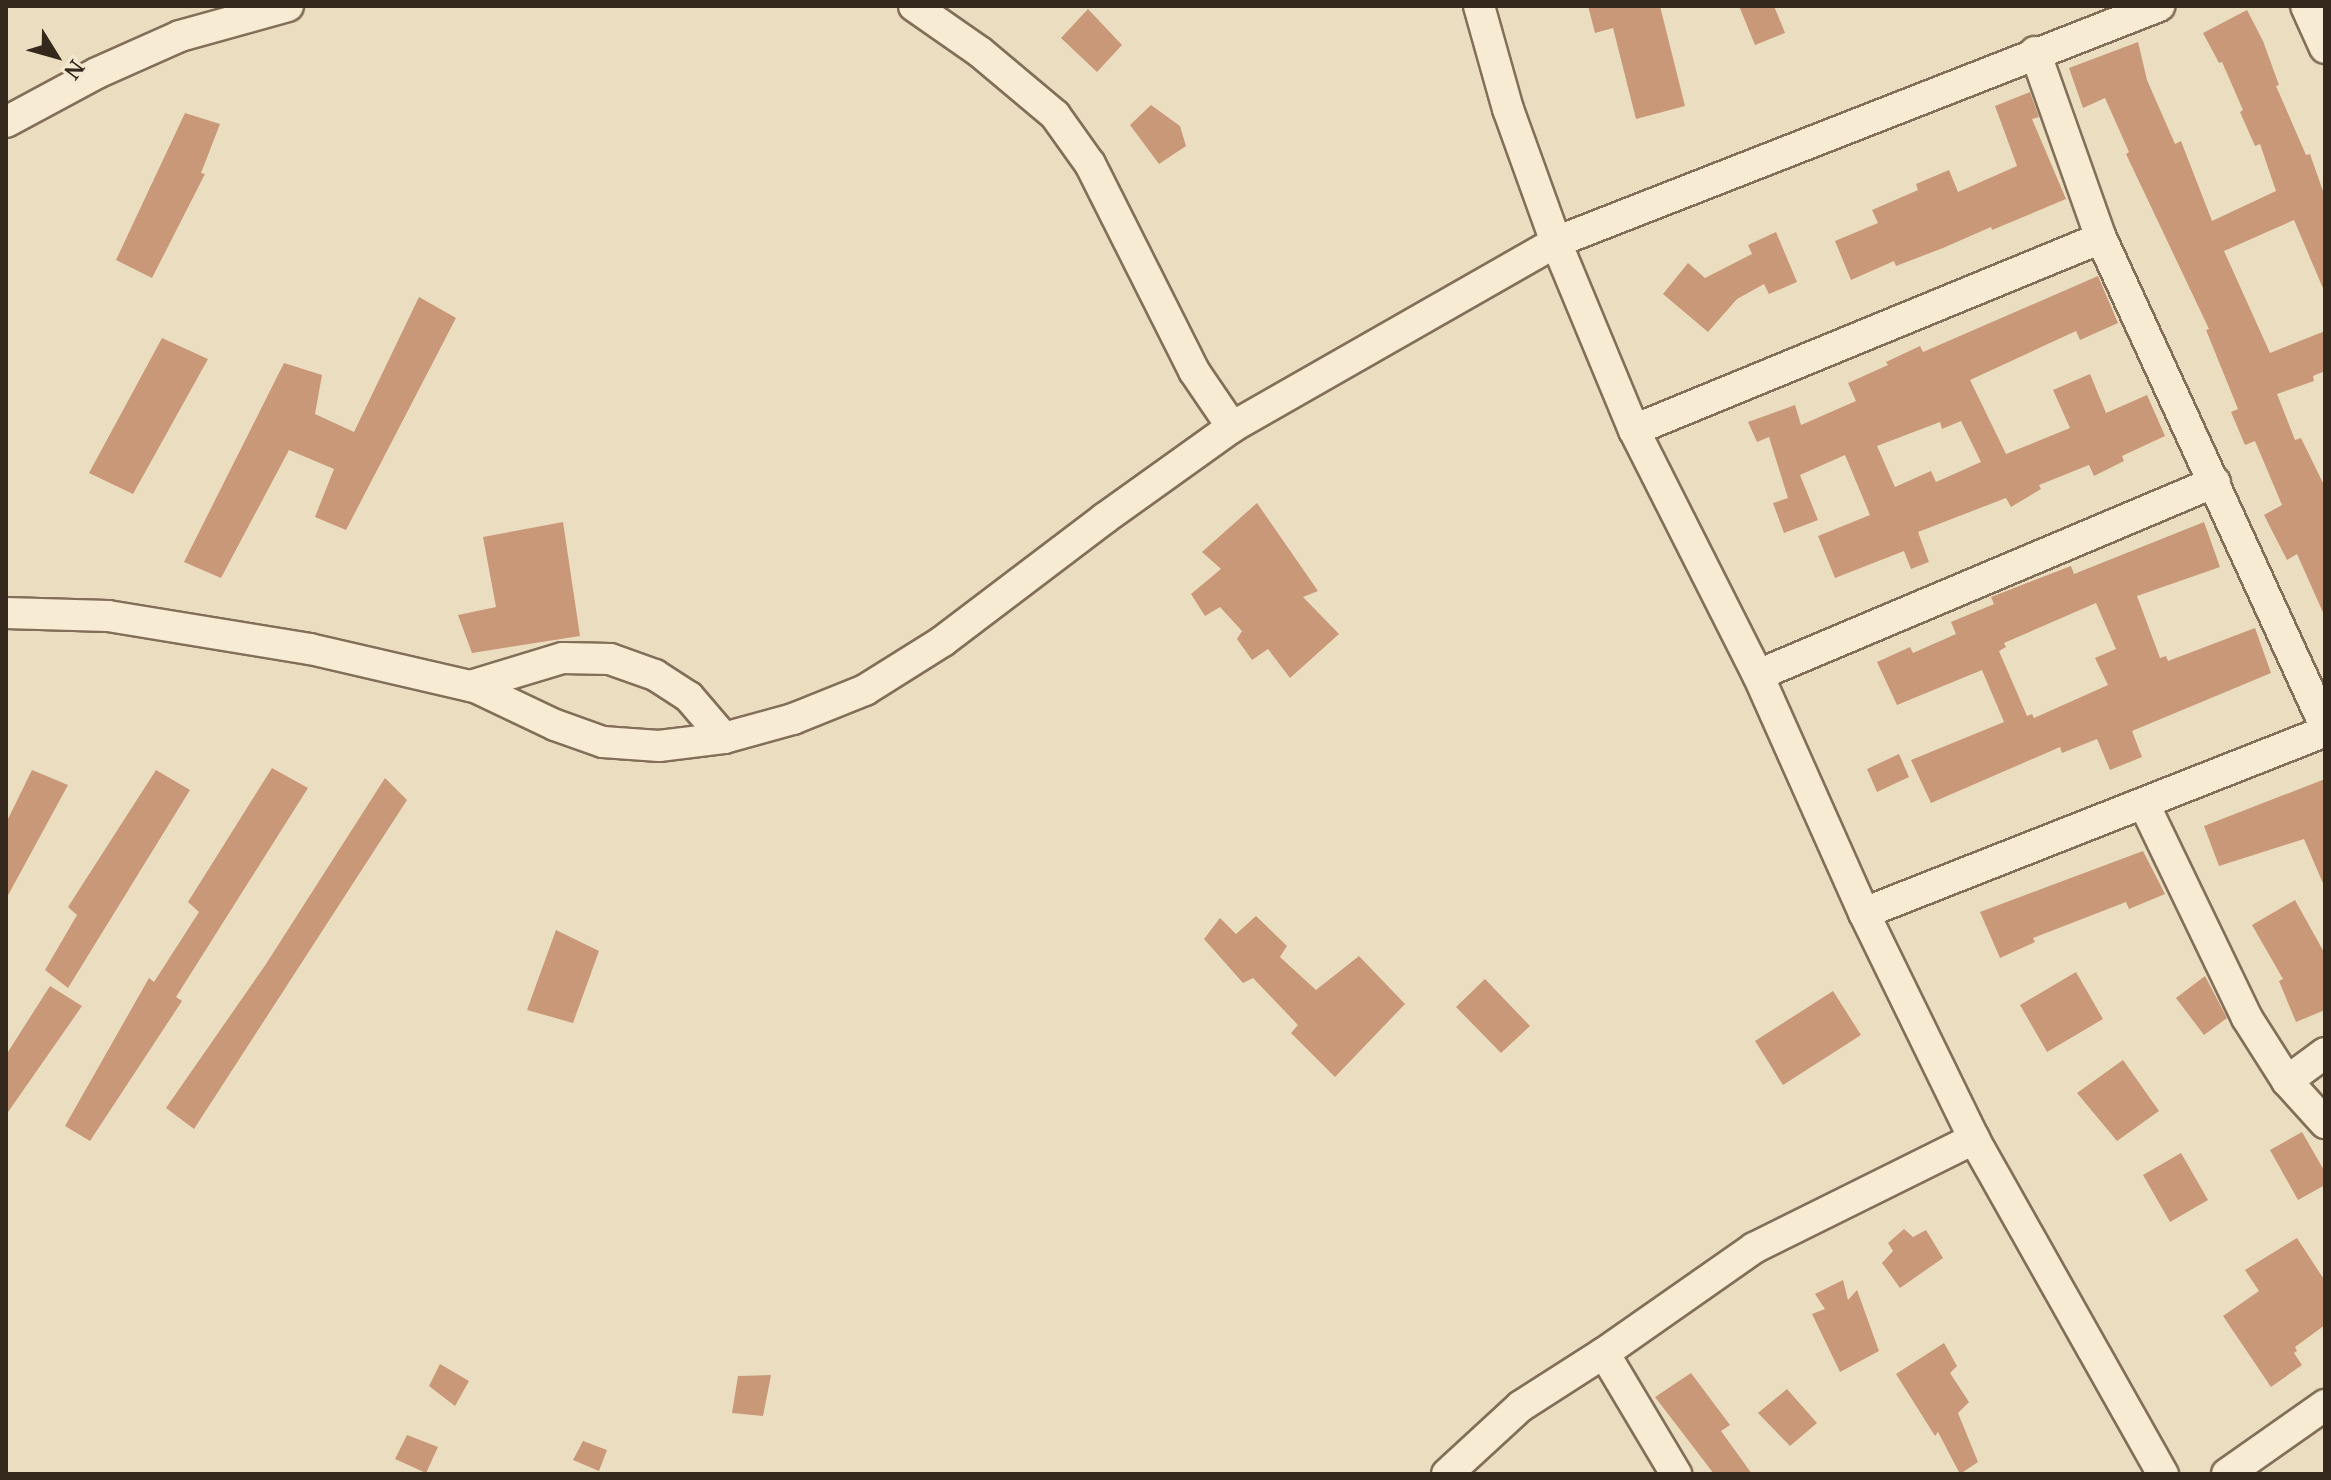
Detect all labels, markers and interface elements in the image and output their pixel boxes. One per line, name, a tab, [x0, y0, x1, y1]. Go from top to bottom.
north arrow	[16, 16, 96, 96]
text: N	[58, 54, 92, 86]

